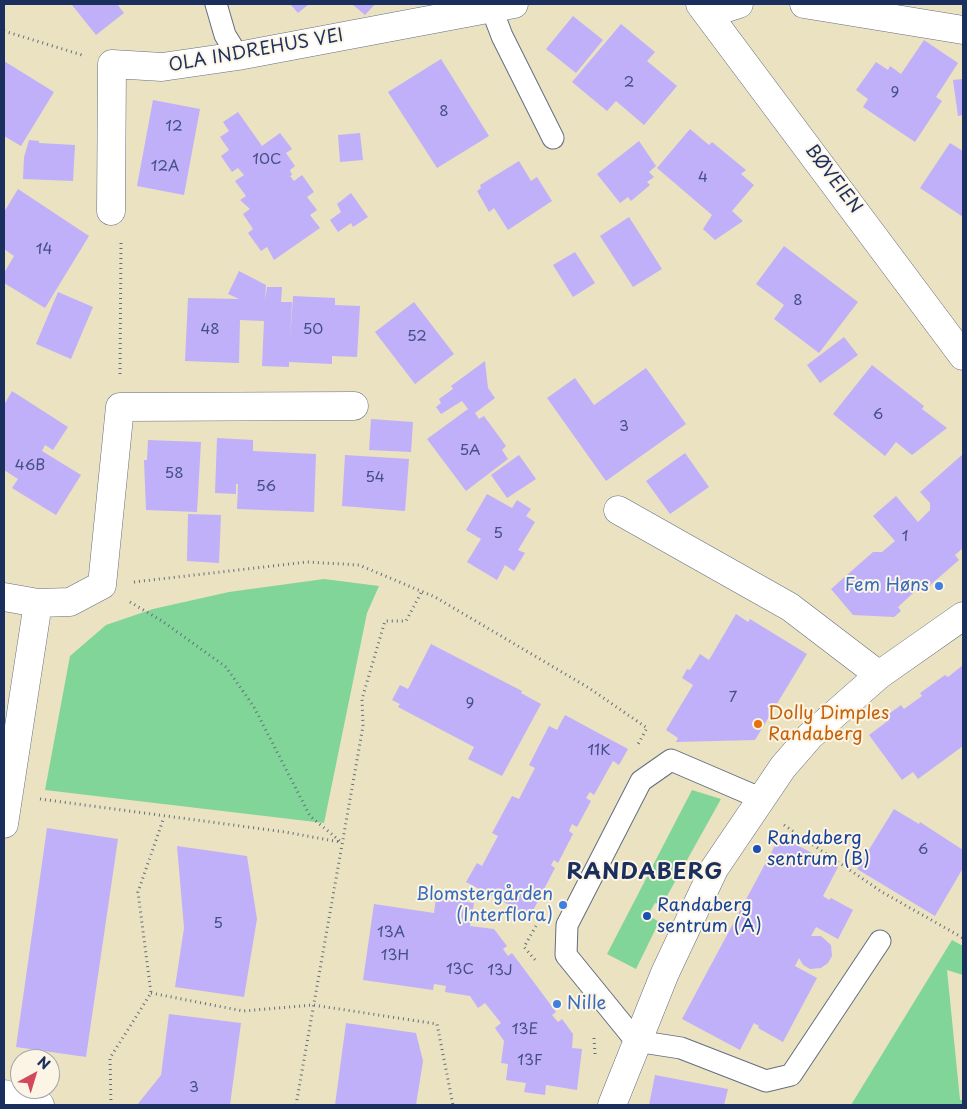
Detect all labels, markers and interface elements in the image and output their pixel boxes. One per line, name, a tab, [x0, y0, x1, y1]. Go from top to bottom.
street label: OLA INDREHUS VEI	[167, 25, 345, 77]
house number: 2	[624, 74, 634, 92]
house number: 9	[891, 84, 899, 102]
house number: 8	[439, 103, 449, 121]
house number: 12	[165, 118, 183, 136]
street label: BØVEIEN	[800, 140, 866, 218]
house number: 10C	[252, 151, 282, 169]
house number: 12A	[151, 158, 179, 176]
house number: 4	[698, 169, 708, 187]
house number: 14	[36, 241, 52, 259]
house number: 8	[793, 292, 803, 310]
house number: 48	[200, 321, 220, 339]
house number: 50	[303, 321, 323, 339]
house number: 52	[407, 328, 427, 346]
house number: 6	[873, 406, 883, 424]
house number: 3	[619, 418, 629, 436]
house number: 5A	[459, 442, 481, 460]
house number: 46B	[15, 457, 45, 475]
house number: 58	[164, 465, 184, 483]
house number: 54	[365, 469, 385, 487]
house number: 56	[256, 478, 276, 496]
house number: 5	[493, 525, 503, 543]
house number: 1	[902, 528, 908, 546]
place label: Fem Høns	[845, 575, 929, 597]
marker: Fem Høns	[933, 580, 945, 592]
house number: 7	[729, 689, 737, 707]
house number: 9	[466, 695, 474, 713]
place label: Dolly Dimples Randaberg	[768, 703, 889, 746]
marker: Dolly Dimples Randaberg	[752, 718, 764, 730]
house number: 11K	[588, 742, 610, 760]
place label: Randaberg sentrum (B)	[767, 828, 870, 871]
house number: 6	[918, 841, 928, 859]
marker: Randaberg sentrum (B)	[751, 843, 763, 855]
district label: RANDABERG	[565, 860, 725, 886]
place label: Blomstergården (Interflora)	[416, 884, 553, 926]
place label: Randaberg sentrum (A)	[657, 895, 762, 938]
marker: Blomstergården (Interflora)	[557, 899, 569, 911]
marker: Randaberg sentrum (A)	[641, 910, 653, 922]
house number: 5	[213, 915, 223, 933]
house number: 13A	[377, 924, 405, 942]
house number: 13H	[381, 947, 409, 965]
house number: 13C	[446, 961, 474, 979]
house number: 13J	[487, 962, 513, 980]
place label: Nille	[567, 993, 606, 1015]
marker: Nille	[551, 998, 563, 1010]
house number: 13E	[512, 1021, 538, 1039]
north arrow	[10, 1049, 60, 1099]
text: N	[33, 1051, 55, 1074]
house number: 13F	[517, 1052, 543, 1070]
house number: 3	[189, 1079, 199, 1097]

